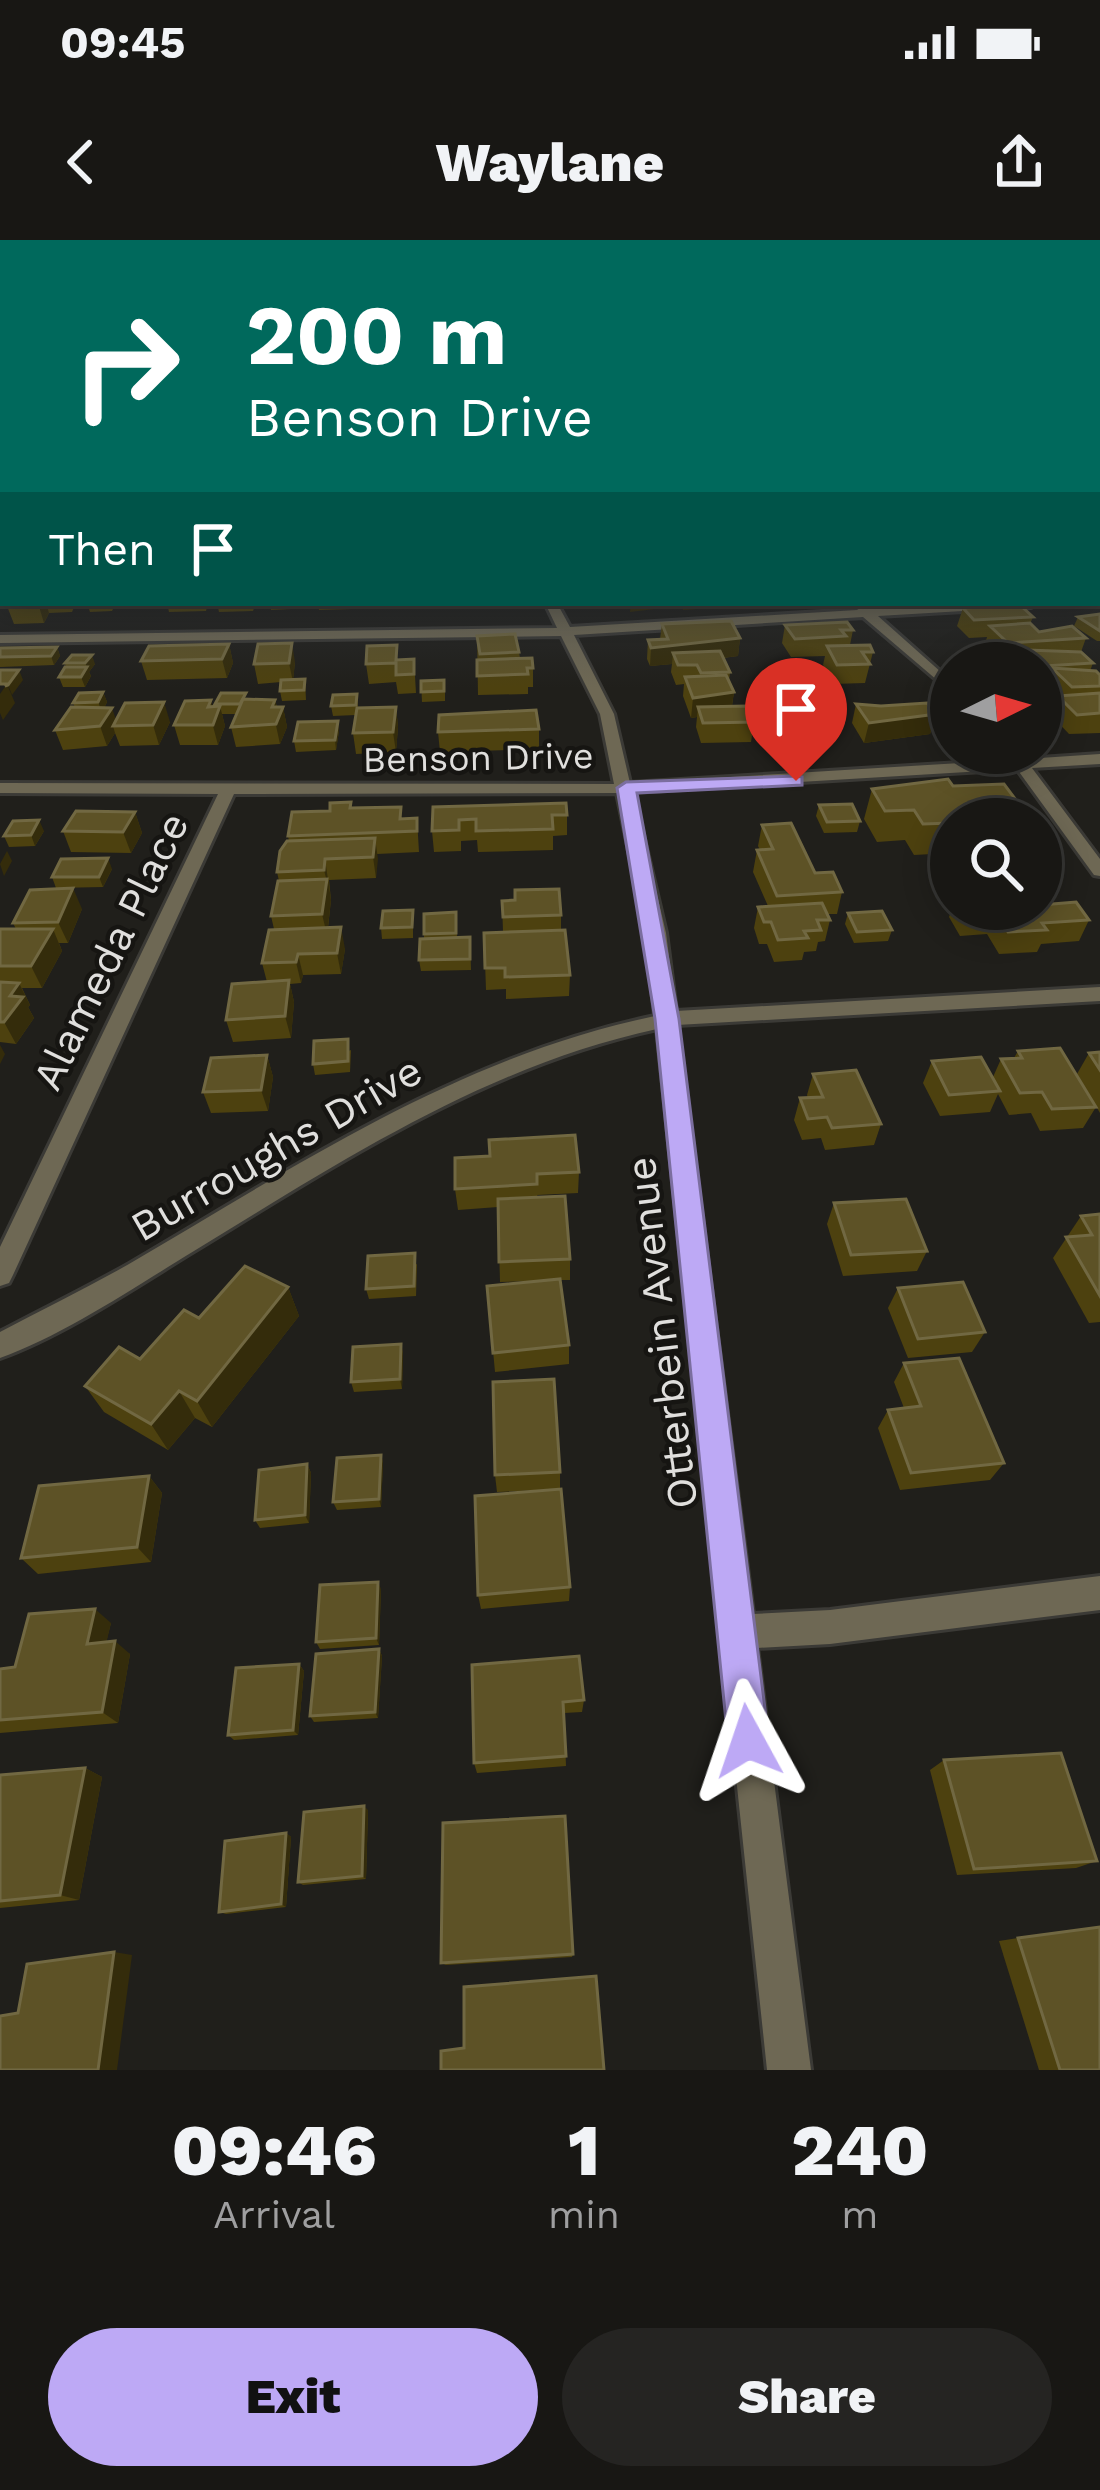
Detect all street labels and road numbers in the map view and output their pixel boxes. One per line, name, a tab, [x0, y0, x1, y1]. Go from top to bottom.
street label: Benson Drive	[362, 735, 594, 781]
street label: Alameda Place	[22, 805, 199, 1098]
street label: Burroughs Drive	[122, 1045, 430, 1251]
street label: Otterbein Avenue	[616, 1154, 707, 1512]

